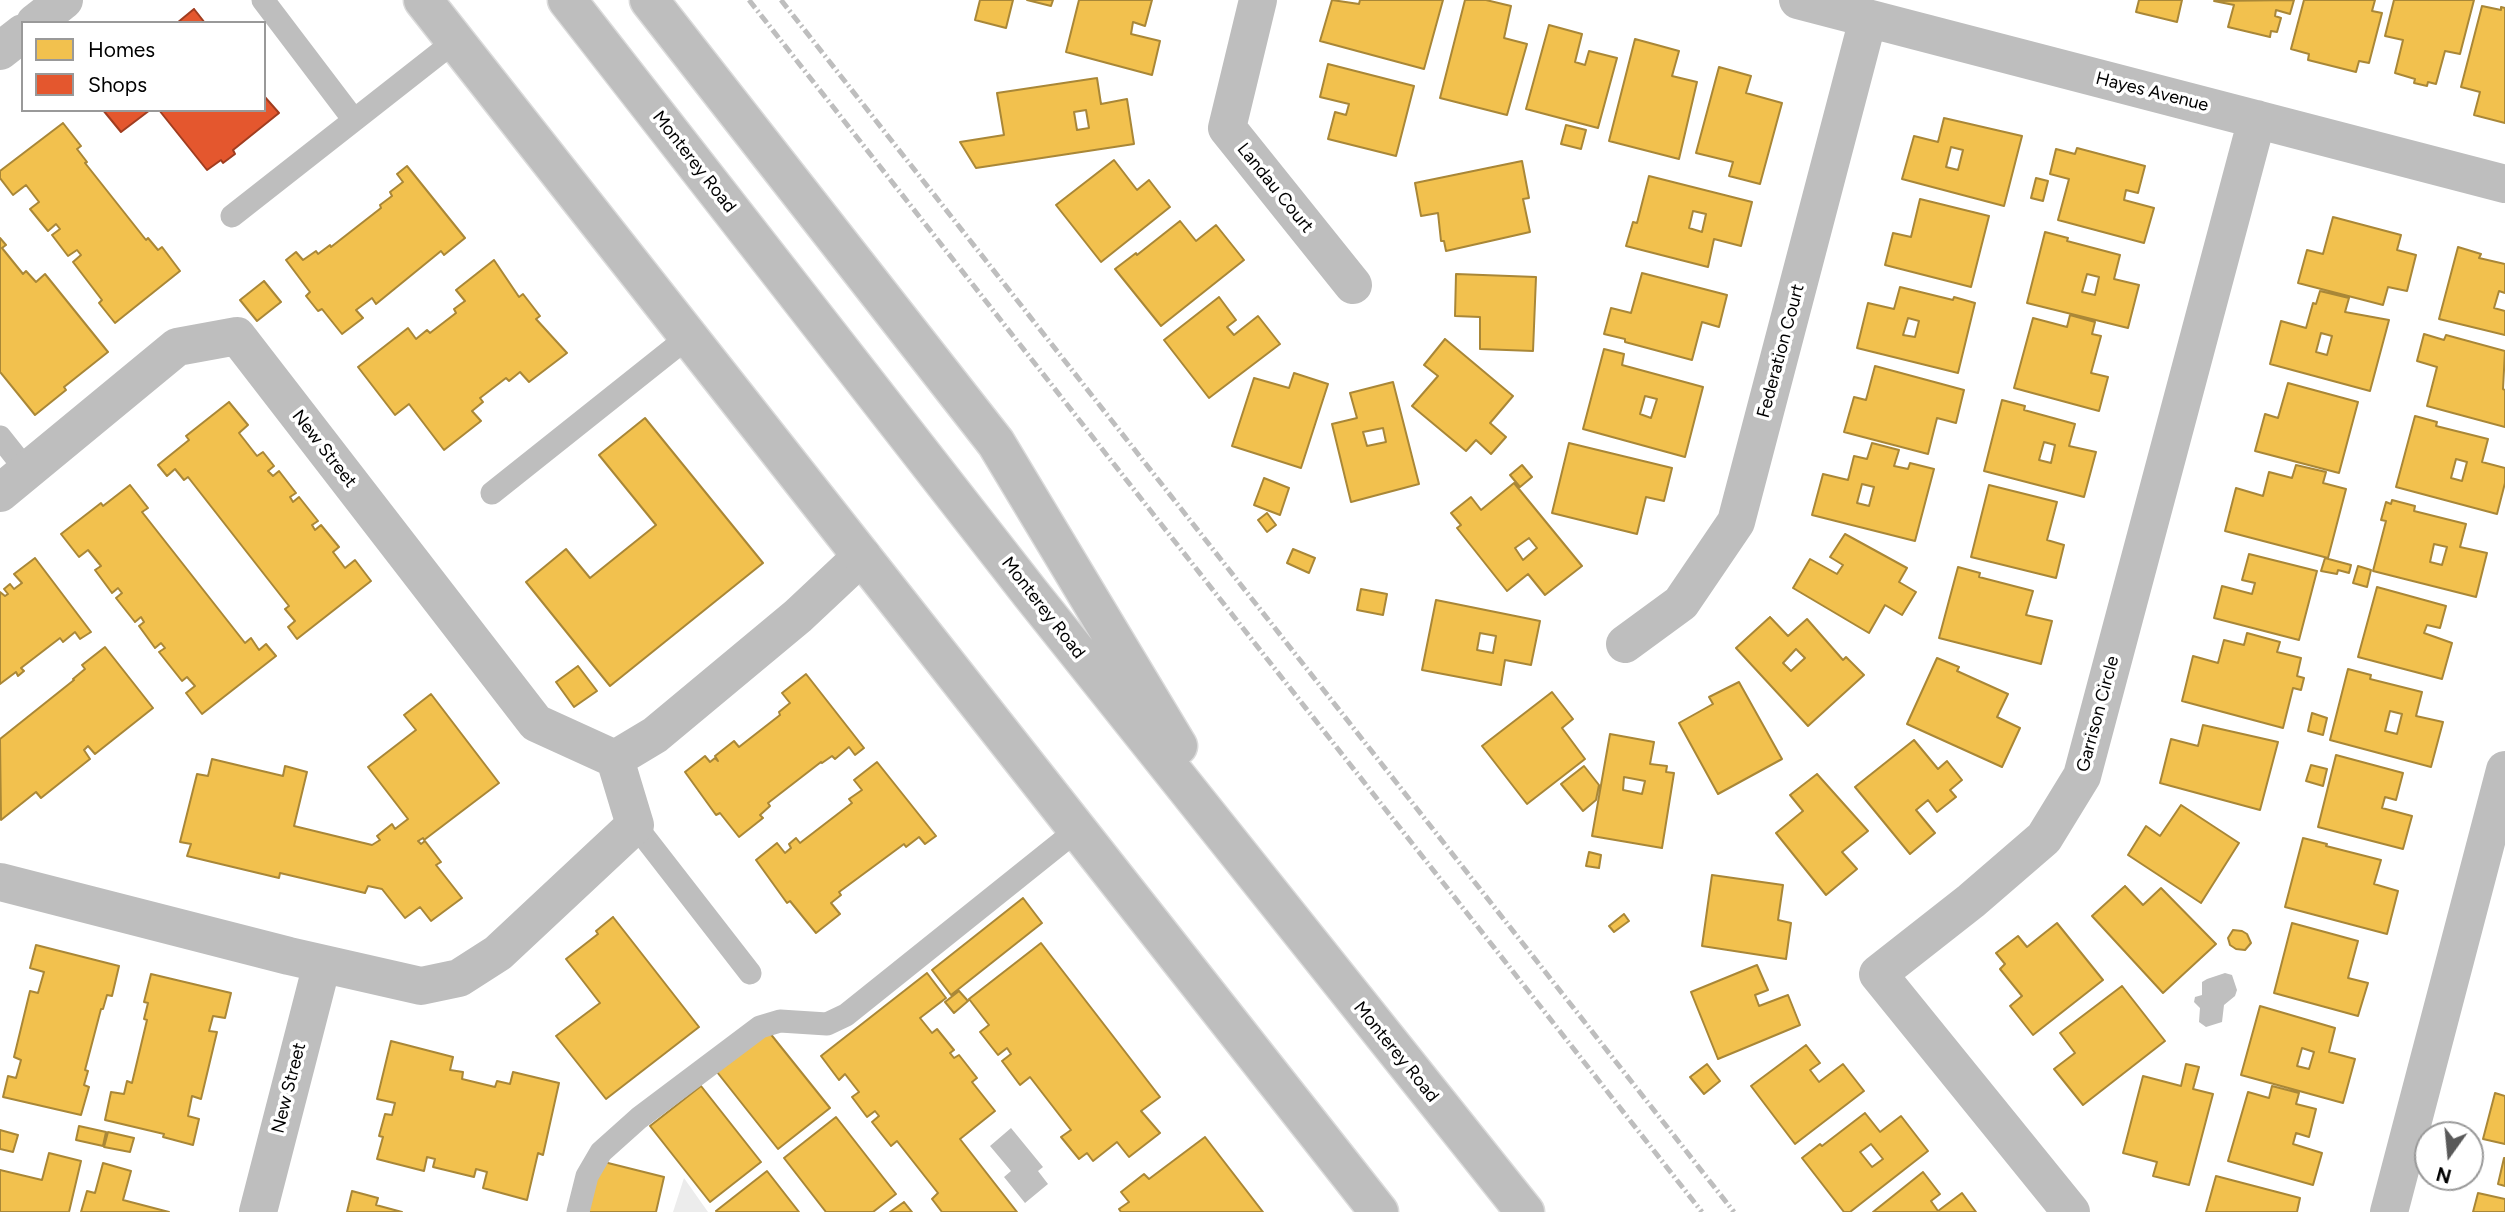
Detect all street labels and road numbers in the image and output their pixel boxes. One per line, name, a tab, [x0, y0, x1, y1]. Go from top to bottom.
street label: Hayes Avenue	[2093, 68, 2211, 116]
street label: Monterey Road	[648, 107, 740, 217]
street label: Landau Court	[1232, 139, 1318, 237]
street label: Federation Court	[1753, 282, 1809, 420]
street label: New Street	[287, 406, 361, 492]
street label: Monterey Road	[997, 553, 1089, 663]
street label: Garrison Circle	[2072, 654, 2124, 774]
street label: Monterey Road	[1349, 997, 1443, 1107]
street label: New Street	[267, 1041, 311, 1135]

